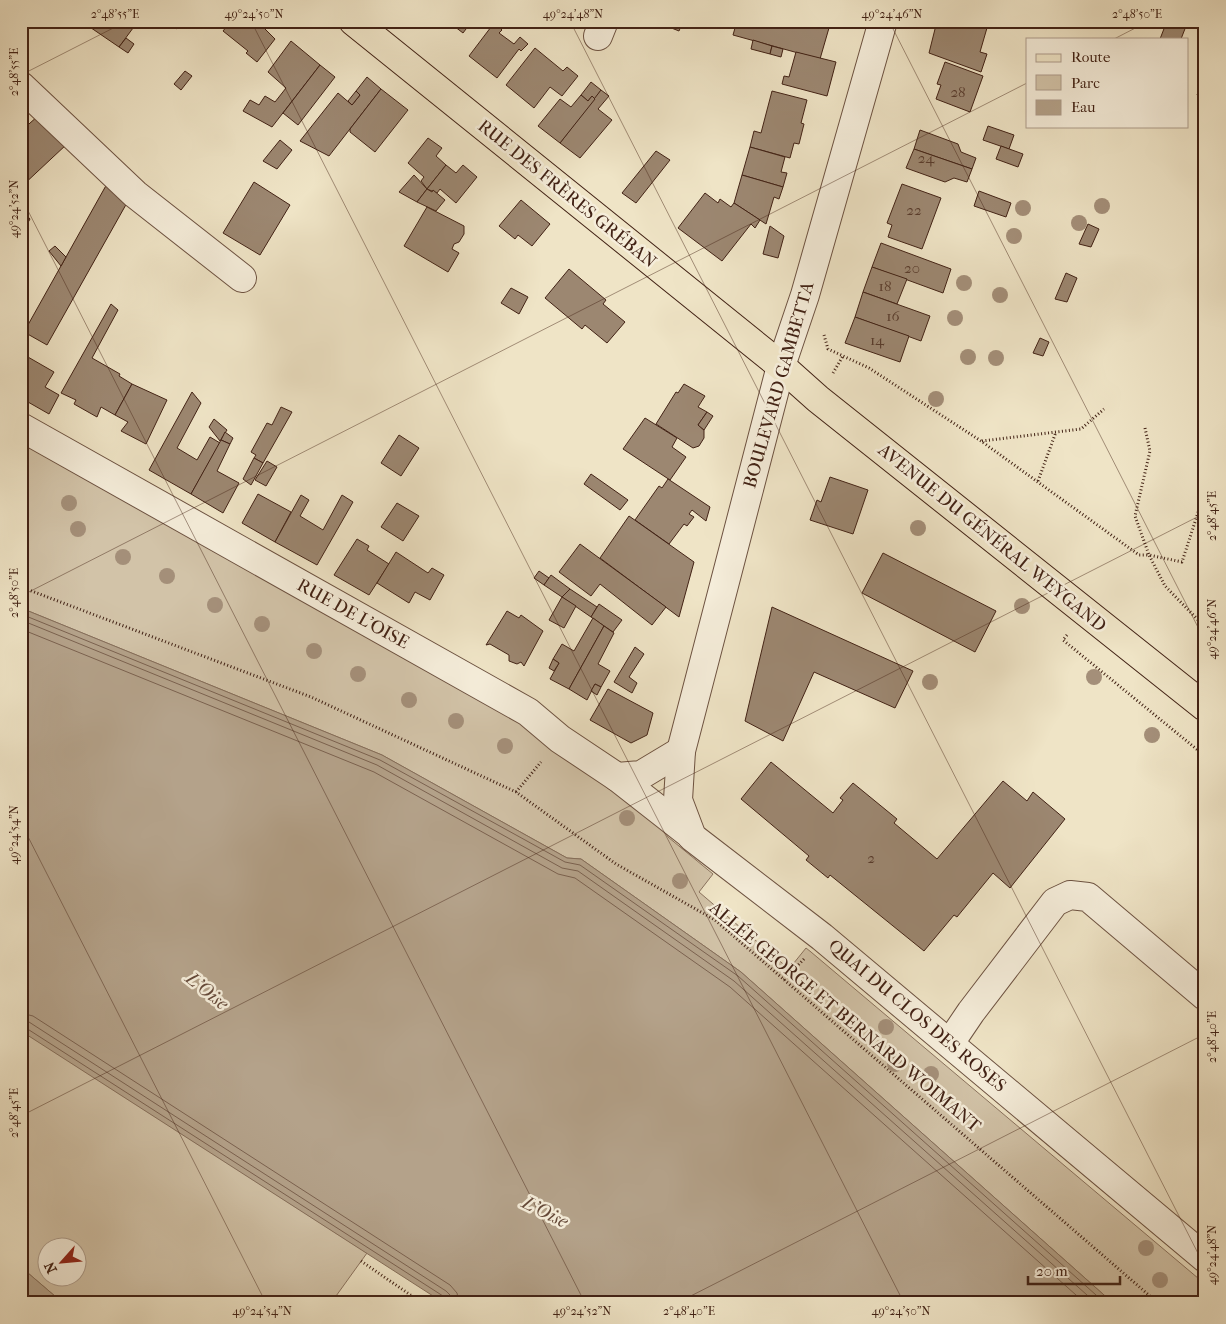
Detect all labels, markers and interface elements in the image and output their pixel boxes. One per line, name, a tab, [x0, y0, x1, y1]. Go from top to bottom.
text: 2°48'55"E	[91, 7, 139, 21]
text: 49°24'50"N	[224, 7, 284, 21]
text: 49°24'48"N	[543, 7, 603, 21]
text: 49°24'46"N	[862, 7, 922, 21]
text: 2°48'50"E	[1112, 7, 1162, 21]
legend	[1026, 38, 1188, 128]
text: 2°48'55"E	[7, 48, 21, 96]
text: Route	[1071, 48, 1111, 66]
text: Parc	[1071, 74, 1100, 92]
house number: 28	[950, 83, 966, 101]
text: Eau	[1071, 98, 1096, 116]
street label: RUE DES FRÈRES GRÉBAN	[474, 115, 661, 273]
house number: 24	[918, 149, 935, 167]
text: 49°24'52"N	[7, 180, 21, 238]
house number: 22	[906, 201, 922, 219]
house number: 20	[904, 259, 920, 277]
house number: 18	[879, 277, 891, 295]
street label: BOULEVARD GAMBETTA	[739, 279, 819, 491]
house number: 16	[886, 307, 901, 325]
house number: 14	[870, 331, 885, 349]
street label: AVENUE DU GÉNÉRAL WEYGAND	[873, 438, 1111, 637]
text: 2°48'45"E	[1205, 491, 1219, 541]
text: 2°48'50"E	[7, 568, 21, 618]
street label: RUE DE L'OISE	[293, 575, 413, 653]
text: 49°24'46"N	[1205, 599, 1219, 659]
text: 49°24'54"N	[7, 805, 21, 865]
house number: 2	[867, 849, 875, 867]
street label: ALLÉE GEORGE ET BERNARD WOIMANT	[704, 896, 986, 1137]
street label: QUAI DU CLOS DES ROSES	[824, 935, 1010, 1097]
water label: L'Oise	[180, 966, 234, 1016]
text: 2°48'40"E	[1205, 1011, 1219, 1063]
text: 2°48'45"E	[7, 1088, 21, 1138]
water label: L'Oise	[517, 1190, 573, 1233]
text: 49°24'48"N	[1205, 1225, 1219, 1285]
north arrow	[38, 1236, 88, 1286]
scale bar	[1028, 1254, 1121, 1286]
text: N	[41, 1259, 61, 1276]
text: 20 m	[1036, 1262, 1068, 1280]
text: 49°24'54"N	[232, 1304, 292, 1318]
text: 49°24'52"N	[553, 1304, 611, 1318]
text: 2°48'40"E	[663, 1304, 715, 1318]
text: 49°24'50"N	[871, 1304, 931, 1318]

